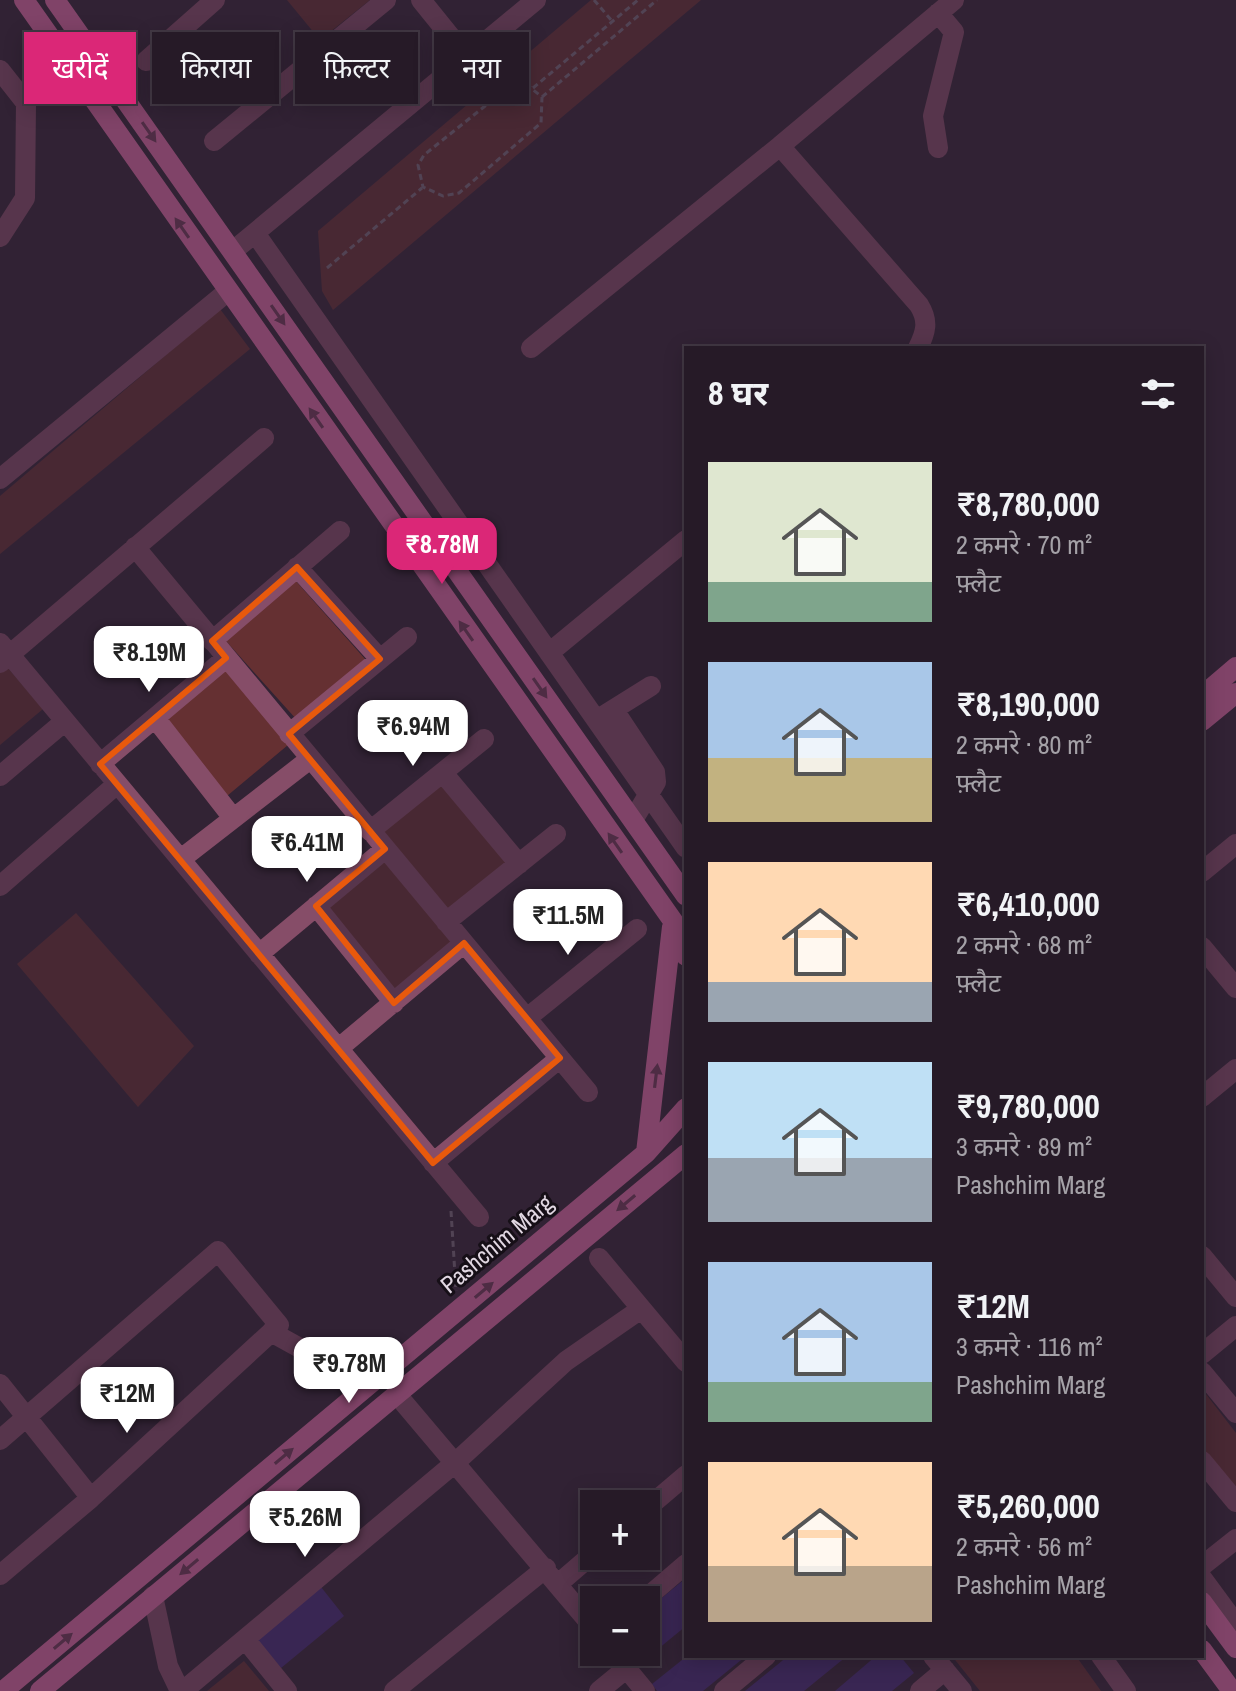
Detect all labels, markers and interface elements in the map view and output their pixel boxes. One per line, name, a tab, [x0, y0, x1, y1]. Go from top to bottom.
chip: खरीदें	[24, 32, 136, 104]
chip: किराया	[152, 32, 279, 104]
chip: फ़िल्टर	[295, 32, 418, 104]
chip: नया	[434, 32, 529, 104]
one-way arrow	[141, 122, 156, 143]
one-way arrow	[175, 218, 190, 239]
one-way arrow	[270, 304, 286, 326]
text: 8 घर	[708, 370, 768, 416]
icon: filters	[1136, 372, 1180, 416]
one-way arrow	[309, 408, 324, 429]
text: ₹8,780,000	[956, 481, 1100, 527]
icon: home	[772, 494, 868, 590]
pin: ₹8.78M	[377, 518, 507, 586]
text: ₹8.78M	[405, 526, 479, 561]
text: 2 कमरे · 70 m²	[956, 527, 1092, 562]
text: फ़्लैट	[956, 565, 1001, 600]
one-way arrow	[458, 621, 474, 641]
pin: ₹8.19M	[84, 626, 214, 694]
text: ₹8.19M	[112, 634, 186, 669]
one-way arrow	[532, 678, 547, 699]
text: ₹8,190,000	[956, 681, 1100, 727]
icon: home	[772, 694, 868, 790]
pin: ₹6.94M	[348, 700, 478, 768]
text: ₹6.94M	[376, 708, 450, 743]
text: 2 कमरे · 80 m²	[956, 727, 1092, 762]
text: फ़्लैट	[956, 765, 1001, 800]
pin: ₹6.41M	[242, 816, 372, 884]
text: ₹6.41M	[270, 824, 344, 859]
one-way arrow	[608, 833, 624, 854]
text: ₹6,410,000	[956, 881, 1100, 927]
pin: ₹11.5M	[503, 889, 633, 957]
icon: home	[772, 894, 868, 990]
text: ₹11.5M	[531, 897, 605, 932]
text: 2 कमरे · 68 m²	[956, 927, 1092, 962]
text: फ़्लैट	[956, 965, 1001, 1000]
one-way arrow	[649, 1063, 662, 1088]
text: ₹9,780,000	[956, 1083, 1100, 1129]
icon: home	[772, 1094, 868, 1190]
text: 3 कमरे · 89 m²	[956, 1129, 1092, 1164]
text: Pashchim Marg	[956, 1167, 1105, 1202]
street label: Pashchim Marg	[433, 1187, 559, 1300]
one-way arrow	[616, 1194, 636, 1211]
one-way arrow	[473, 1282, 493, 1299]
text: ₹12M	[956, 1283, 1030, 1329]
icon: home	[772, 1294, 868, 1390]
text: 3 कमरे · 116 m²	[956, 1329, 1103, 1364]
pin: ₹9.78M	[284, 1337, 414, 1405]
text: ₹9.78M	[312, 1345, 386, 1380]
pin: ₹12M	[80, 1367, 174, 1435]
text: Pashchim Marg	[956, 1367, 1105, 1402]
text: ₹12M	[99, 1375, 155, 1410]
one-way arrow	[274, 1448, 294, 1465]
text: ₹5,260,000	[956, 1483, 1100, 1529]
map controls	[580, 1490, 660, 1666]
button: +	[580, 1490, 660, 1570]
pin: ₹5.26M	[240, 1491, 370, 1559]
icon: home	[772, 1494, 868, 1590]
text: ₹5.26M	[268, 1499, 342, 1534]
text: 2 कमरे · 56 m²	[956, 1529, 1092, 1564]
one-way arrow	[179, 1558, 199, 1574]
text: Pashchim Marg	[956, 1567, 1105, 1602]
button: −	[580, 1586, 660, 1666]
one-way arrow	[53, 1633, 73, 1650]

